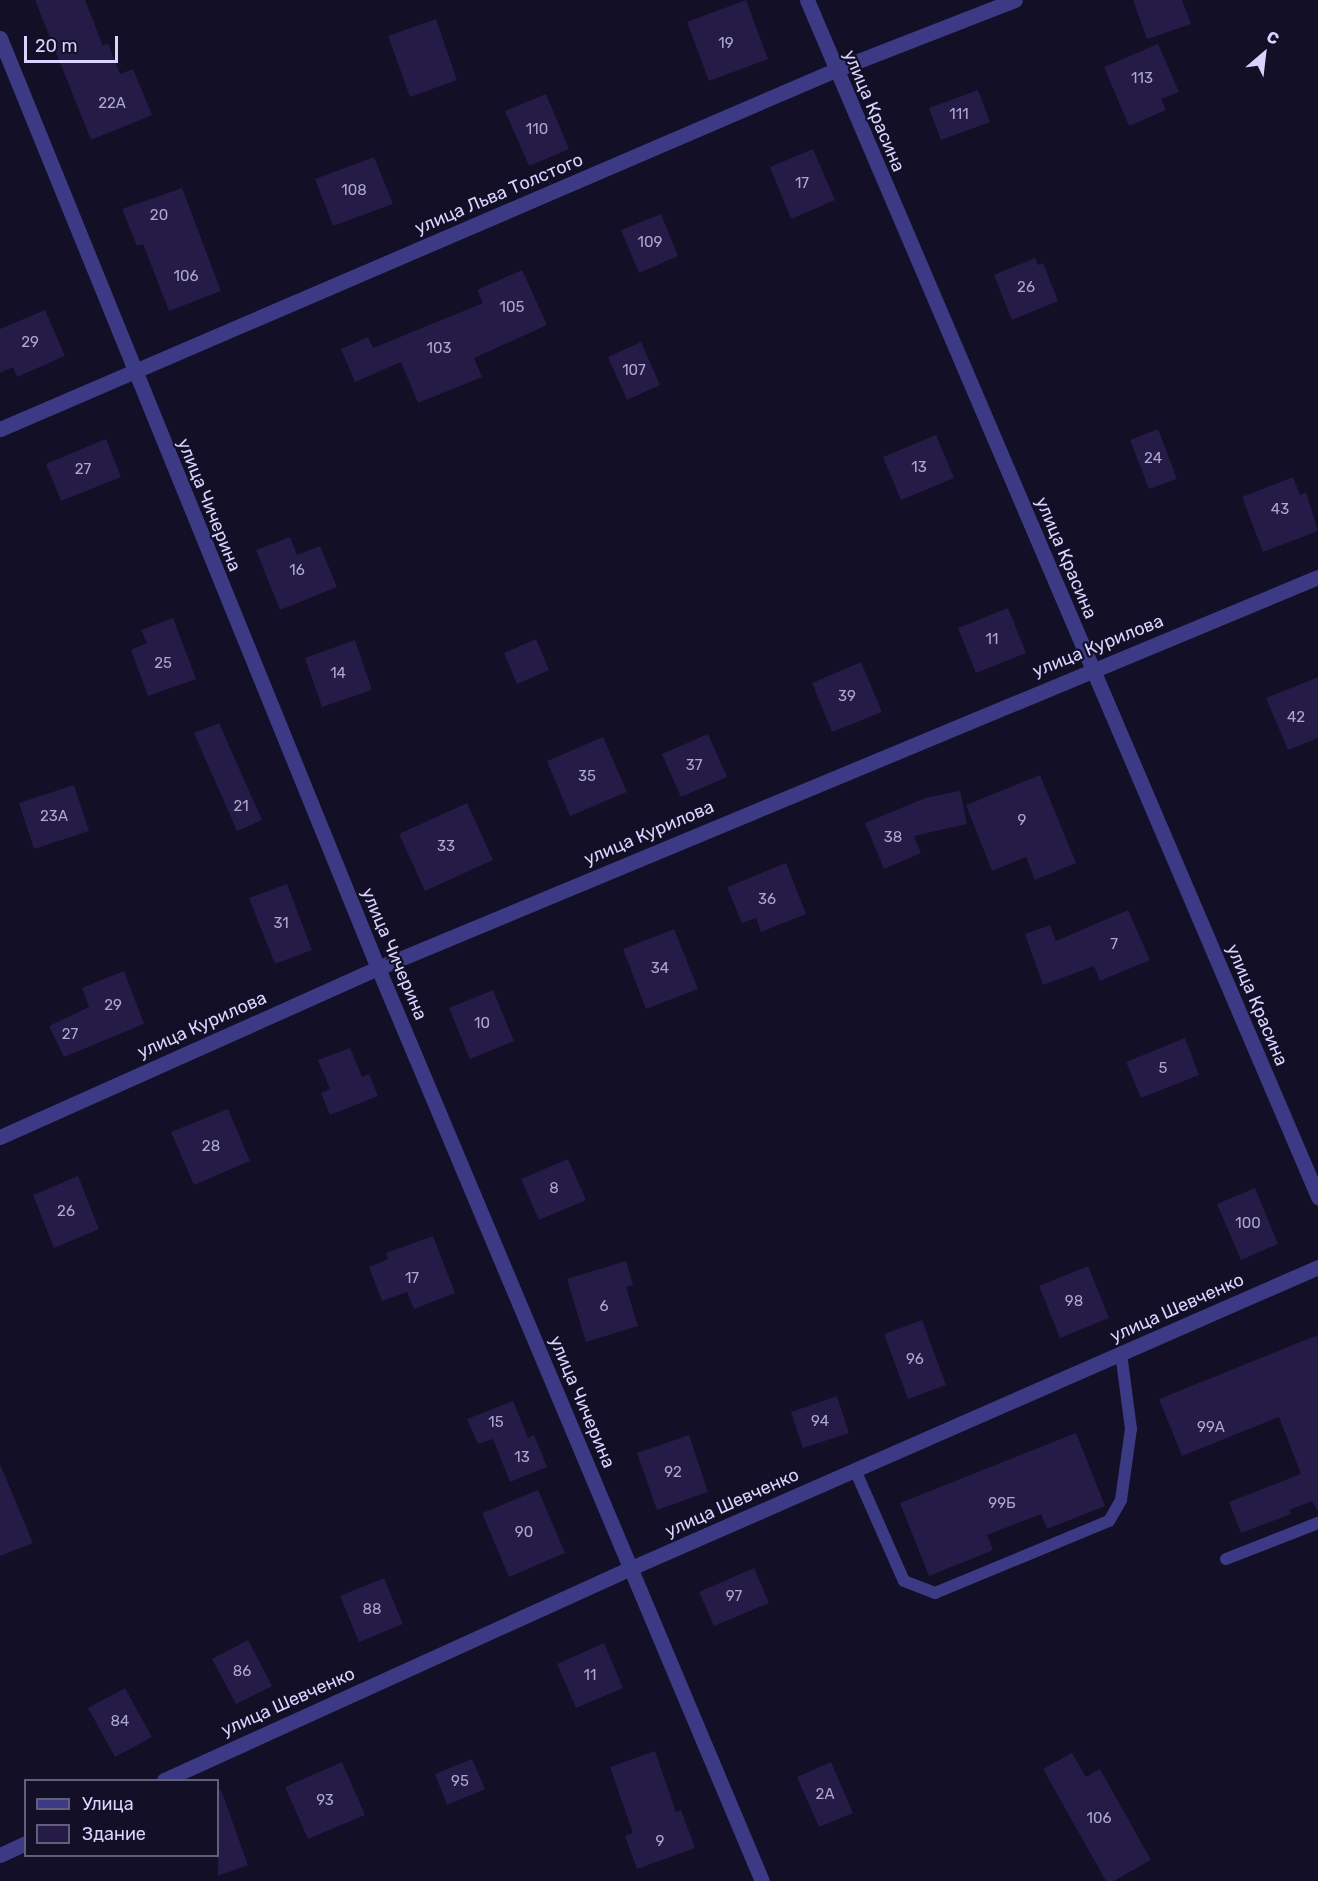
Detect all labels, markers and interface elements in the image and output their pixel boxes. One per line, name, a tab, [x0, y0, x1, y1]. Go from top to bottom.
scale bar	[27, 24, 122, 62]
north arrow	[1234, 24, 1294, 84]
text: С	[1263, 27, 1282, 49]
text: 20 m	[35, 35, 77, 57]
house number: 19	[718, 35, 734, 53]
street label: улица Красина	[839, 47, 909, 175]
house number: 113	[1131, 70, 1153, 88]
house number: 22А	[98, 95, 126, 113]
house number: 111	[949, 106, 969, 124]
house number: 110	[526, 121, 548, 139]
street label: улица Льва Толстого	[412, 149, 586, 239]
house number: 17	[795, 175, 809, 193]
house number: 108	[341, 182, 367, 200]
house number: 20	[150, 207, 168, 225]
house number: 109	[638, 234, 662, 252]
house number: 106	[174, 268, 198, 286]
house number: 26	[1017, 279, 1035, 297]
house number: 105	[500, 299, 524, 317]
house number: 29	[21, 334, 39, 352]
house number: 103	[427, 340, 451, 358]
house number: 107	[622, 362, 646, 380]
street label: улица Чичерина	[172, 435, 246, 575]
house number: 24	[1144, 450, 1162, 468]
house number: 13	[911, 459, 927, 477]
house number: 27	[75, 461, 91, 479]
street label: улица Красина	[1031, 494, 1101, 622]
house number: 43	[1271, 501, 1289, 519]
house number: 16	[289, 562, 305, 580]
street label: улица Курилова	[1029, 610, 1167, 682]
house number: 11	[986, 631, 998, 649]
house number: 25	[154, 655, 172, 673]
house number: 14	[330, 665, 346, 683]
house number: 39	[838, 688, 856, 706]
house number: 42	[1287, 709, 1305, 727]
house number: 37	[686, 757, 702, 775]
house number: 35	[578, 768, 596, 786]
street label: улица Курилова	[581, 796, 717, 870]
house number: 21	[233, 798, 249, 816]
house number: 23А	[40, 808, 68, 826]
house number: 9	[1018, 812, 1026, 830]
house number: 38	[884, 829, 902, 847]
house number: 33	[437, 838, 455, 856]
street label: улица Чичерина	[356, 885, 432, 1023]
house number: 36	[758, 891, 776, 909]
house number: 31	[273, 915, 289, 933]
house number: 7	[1110, 936, 1118, 954]
street label: улица Красина	[1222, 941, 1292, 1069]
house number: 34	[651, 960, 669, 978]
street label: улица Курилова	[134, 987, 270, 1063]
house number: 29	[104, 997, 122, 1015]
house number: 10	[474, 1015, 490, 1033]
house number: 27	[62, 1026, 78, 1044]
house number: 5	[1159, 1060, 1167, 1078]
house number: 28	[202, 1138, 220, 1156]
house number: 8	[549, 1180, 559, 1198]
house number: 26	[57, 1203, 75, 1221]
house number: 100	[1235, 1215, 1261, 1233]
street label: улица Шевченко	[1107, 1269, 1247, 1347]
house number: 17	[405, 1270, 419, 1288]
house number: 98	[1065, 1293, 1083, 1311]
house number: 6	[599, 1298, 609, 1316]
street label: улица Чичерина	[544, 1333, 620, 1471]
house number: 96	[906, 1351, 924, 1369]
house number: 94	[811, 1413, 829, 1431]
house number: 15	[488, 1414, 504, 1432]
house number: 99А	[1197, 1419, 1225, 1437]
house number: 13	[514, 1449, 530, 1467]
street label: улица Шевченко	[662, 1464, 802, 1542]
house number: 92	[664, 1464, 682, 1482]
house number: 99Б	[988, 1495, 1016, 1513]
house number: 90	[515, 1524, 533, 1542]
house number: 97	[726, 1588, 742, 1606]
house number: 88	[362, 1601, 382, 1619]
street label: улица Шевченко	[218, 1663, 358, 1741]
house number: 86	[233, 1663, 251, 1681]
house number: 11	[584, 1667, 596, 1685]
house number: 84	[111, 1713, 129, 1731]
house number: 95	[451, 1773, 469, 1791]
legend	[24, 1779, 219, 1857]
house number: 2А	[816, 1786, 834, 1804]
house number: 93	[316, 1792, 334, 1810]
text: Улица	[82, 1793, 134, 1815]
house number: 106	[1087, 1810, 1111, 1828]
text: Здание	[82, 1823, 146, 1845]
house number: 9	[656, 1833, 664, 1851]

